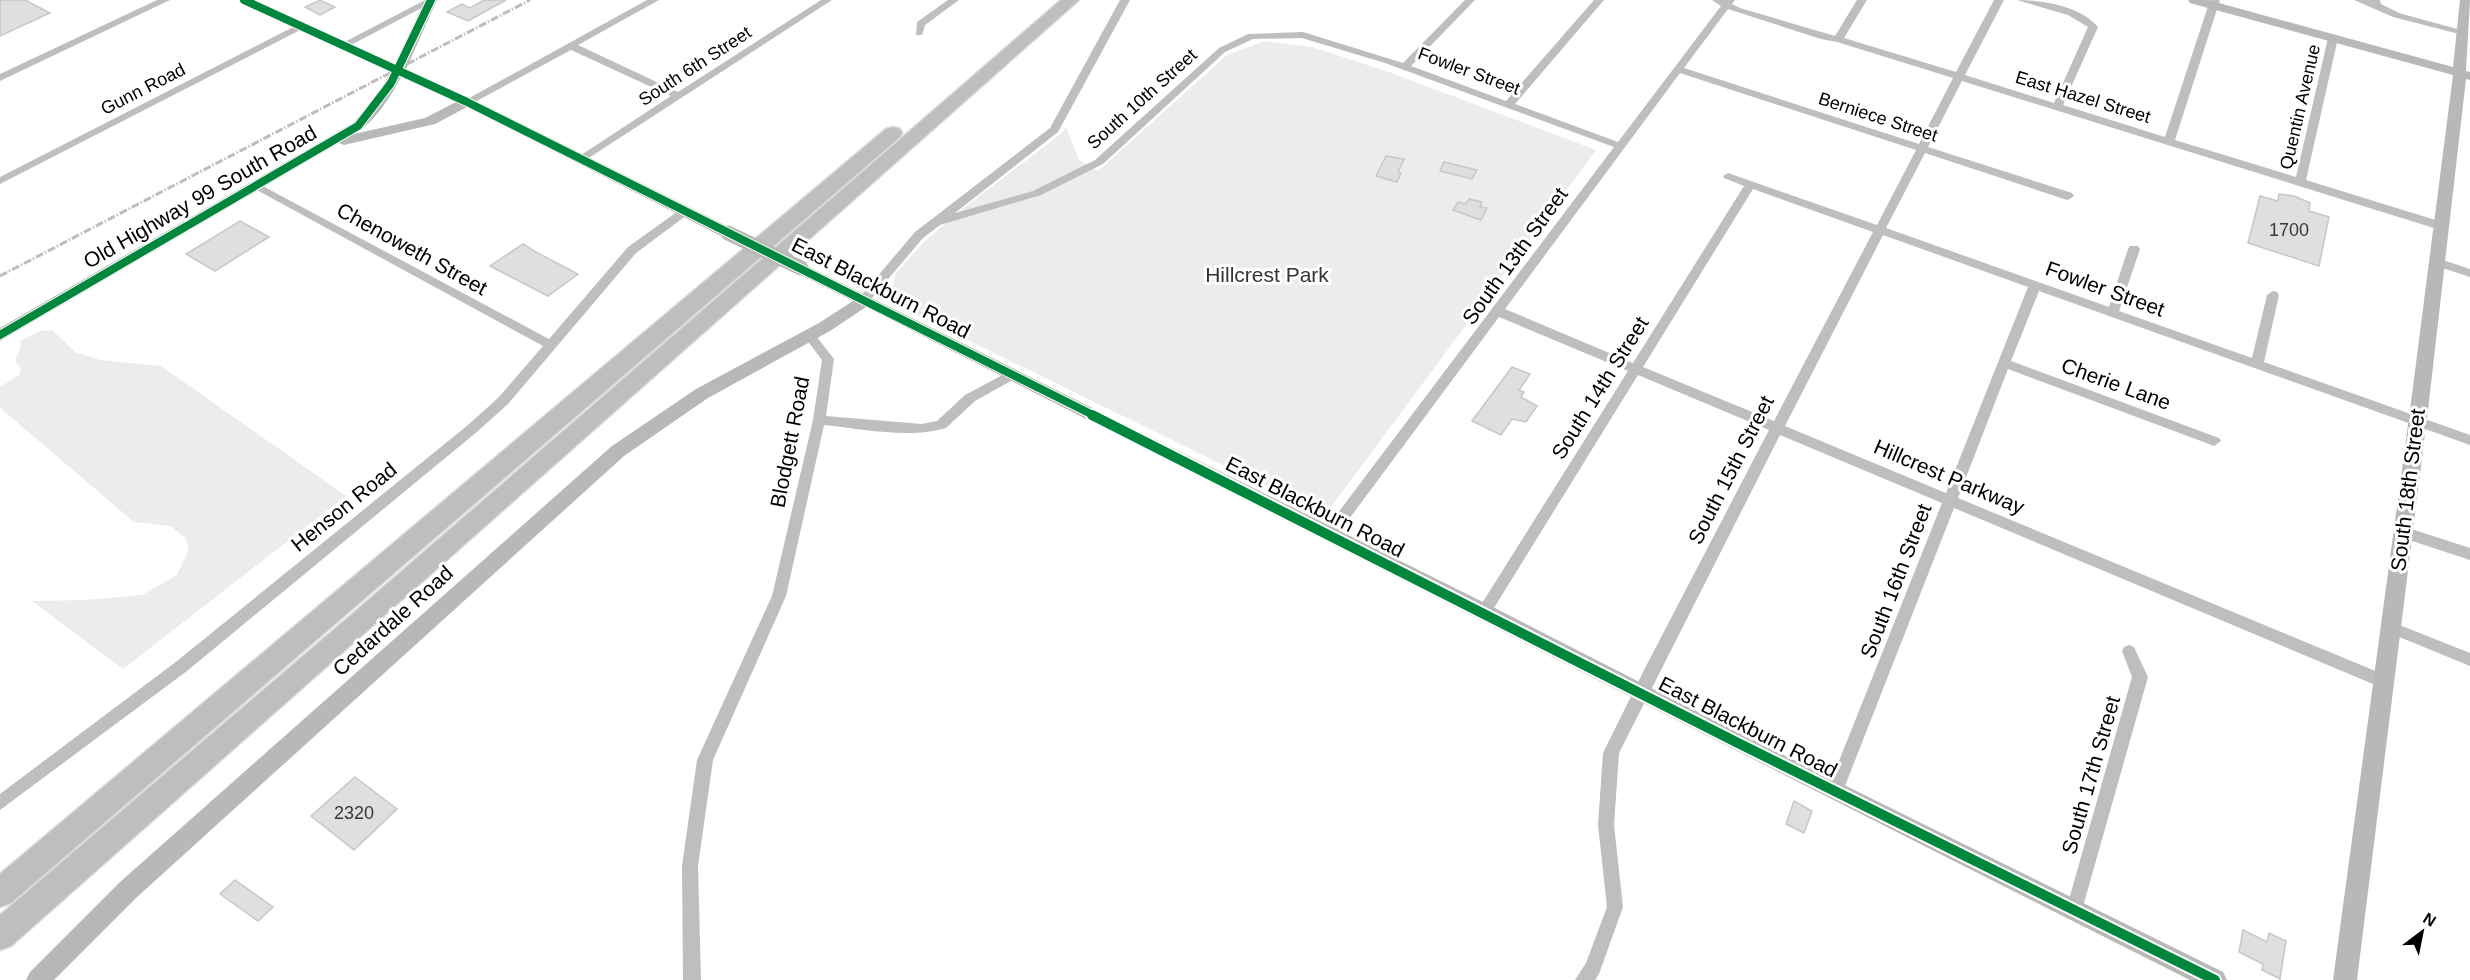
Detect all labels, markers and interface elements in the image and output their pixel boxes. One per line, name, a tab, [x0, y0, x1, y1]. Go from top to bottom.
street label: South 6th Street	[635, 22, 755, 110]
street label: Quentin Avenue	[2276, 42, 2324, 172]
street label: Fowler Street	[1415, 43, 1523, 99]
street label: South 10th Street	[1083, 45, 1201, 153]
street label: Gunn Road	[97, 59, 189, 119]
street label: East Hazel Street	[2013, 67, 2153, 127]
street label: Berniece Street	[1816, 88, 1940, 146]
street label: Old Highway 99 South Road	[79, 120, 320, 273]
street label: South 13th Street	[1457, 183, 1572, 329]
street label: Chenoweth Street	[333, 198, 491, 299]
house number: 1700	[2269, 220, 2309, 240]
street label: East Blackburn Road	[788, 233, 974, 343]
street label: Fowler Street	[2043, 256, 2168, 321]
park label: Hillcrest Park	[1205, 263, 1329, 286]
street label: South 14th Street	[1547, 312, 1653, 463]
street label: Cherie Lane	[2058, 353, 2174, 414]
street label: Blodgett Road	[766, 374, 813, 509]
street label: South 15th Street	[1683, 392, 1778, 548]
street label: South 18th Street	[2386, 407, 2429, 572]
street label: Hillcrest Parkway	[1871, 434, 2028, 519]
street label: East Blackburn Road	[1222, 452, 1408, 562]
street label: Henson Road	[287, 457, 401, 556]
street label: South 16th Street	[1856, 500, 1936, 661]
street label: Cedardale Road	[328, 561, 457, 680]
street label: East Blackburn Road	[1655, 672, 1841, 782]
street label: South 17th Street	[2057, 693, 2124, 857]
house number: 2320	[334, 803, 374, 823]
north arrow	[2392, 902, 2452, 962]
text: N	[2420, 909, 2439, 930]

